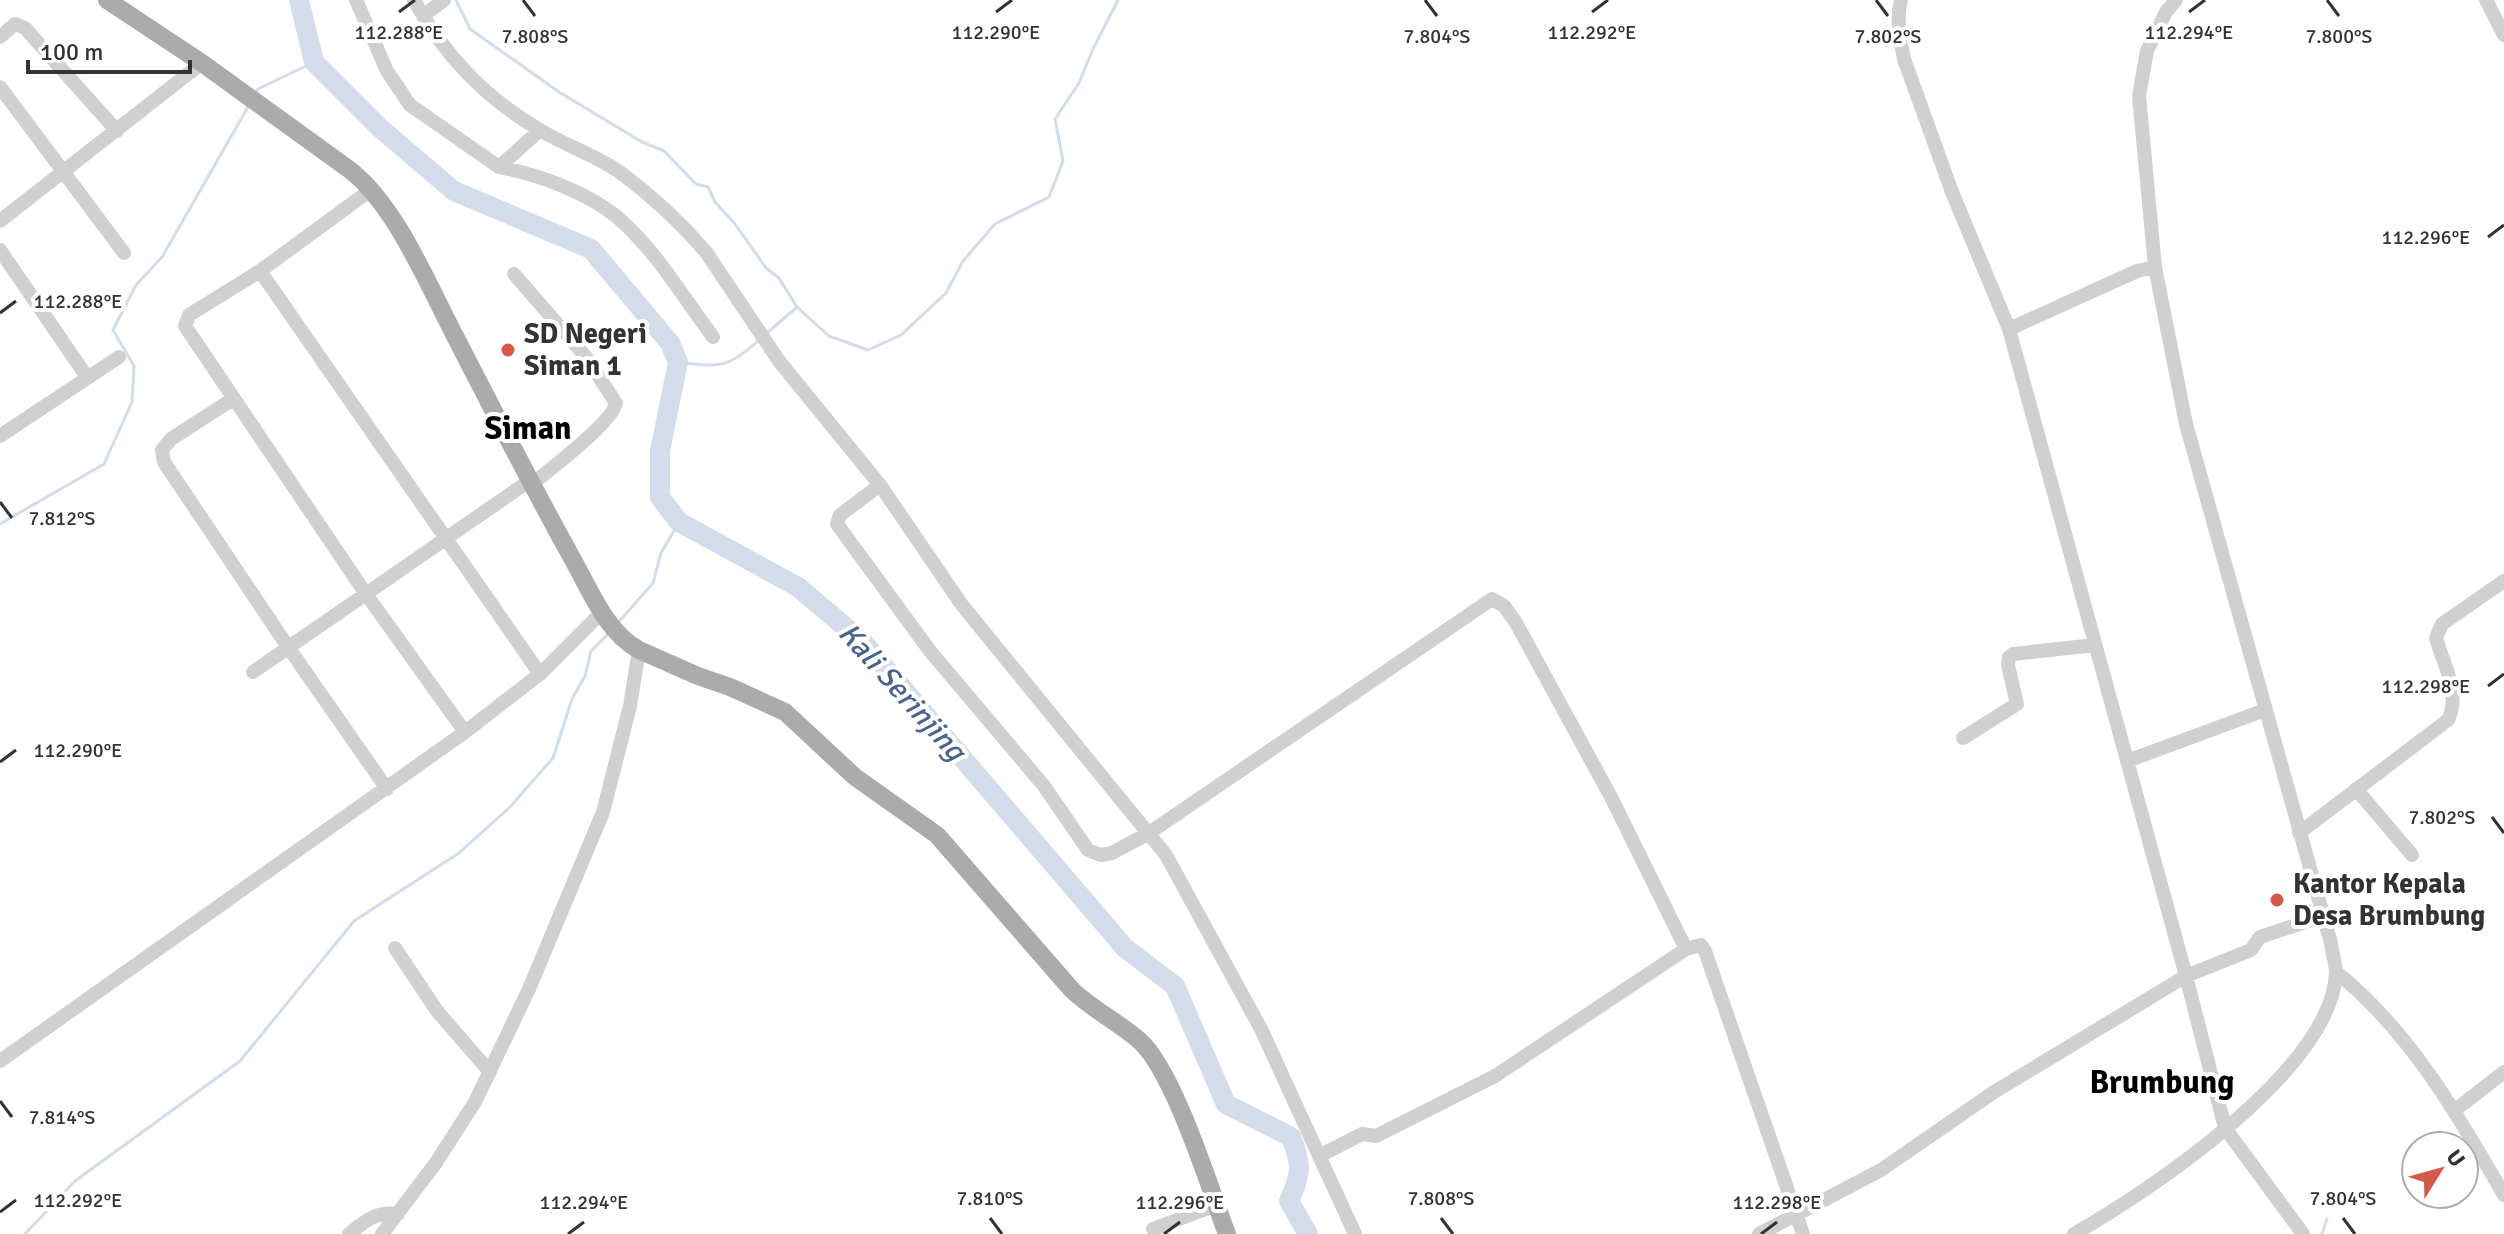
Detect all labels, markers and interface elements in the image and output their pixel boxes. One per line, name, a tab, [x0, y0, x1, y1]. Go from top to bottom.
text: 112.288°E	[355, 20, 443, 45]
text: 112.290°E	[952, 20, 1040, 45]
text: 112.292°E	[1548, 20, 1636, 45]
text: 112.294°E	[2145, 20, 2233, 45]
scale bar	[28, 24, 190, 74]
text: 7.808°S	[502, 24, 568, 49]
text: 7.804°S	[1404, 24, 1470, 49]
text: 7.802°S	[1855, 24, 1921, 49]
text: 7.800°S	[2306, 24, 2372, 49]
text: 100 m	[40, 37, 103, 67]
text: 112.296°E	[2382, 225, 2470, 250]
text: 112.288°E	[34, 289, 122, 314]
place label: SD Negeri Siman 1	[524, 317, 647, 383]
marker: SD Negeri Siman 1	[499, 341, 517, 359]
district label: Siman	[484, 409, 572, 448]
text: 7.812°S	[29, 506, 95, 531]
water label: Kali Serinjing	[830, 615, 975, 770]
text: 112.298°E	[2382, 674, 2470, 699]
text: 112.290°E	[34, 738, 122, 763]
text: 7.802°S	[2409, 805, 2475, 830]
place label: Kantor Kepala Desa Brumbung	[2293, 867, 2485, 933]
marker: Kantor Kepala Desa Brumbung	[2268, 891, 2286, 909]
district label: Brumbung	[2090, 1063, 2234, 1102]
text: 7.814°S	[29, 1105, 95, 1130]
north arrow	[2400, 1130, 2480, 1210]
text: U	[2440, 1144, 2471, 1172]
text: 7.810°S	[957, 1186, 1023, 1211]
text: 7.808°S	[1408, 1186, 1474, 1211]
text: 7.804°S	[2310, 1186, 2376, 1211]
text: 112.292°E	[34, 1188, 122, 1213]
text: 112.294°E	[540, 1190, 628, 1215]
text: 112.296°E	[1136, 1190, 1224, 1215]
text: 112.298°E	[1733, 1190, 1821, 1215]

